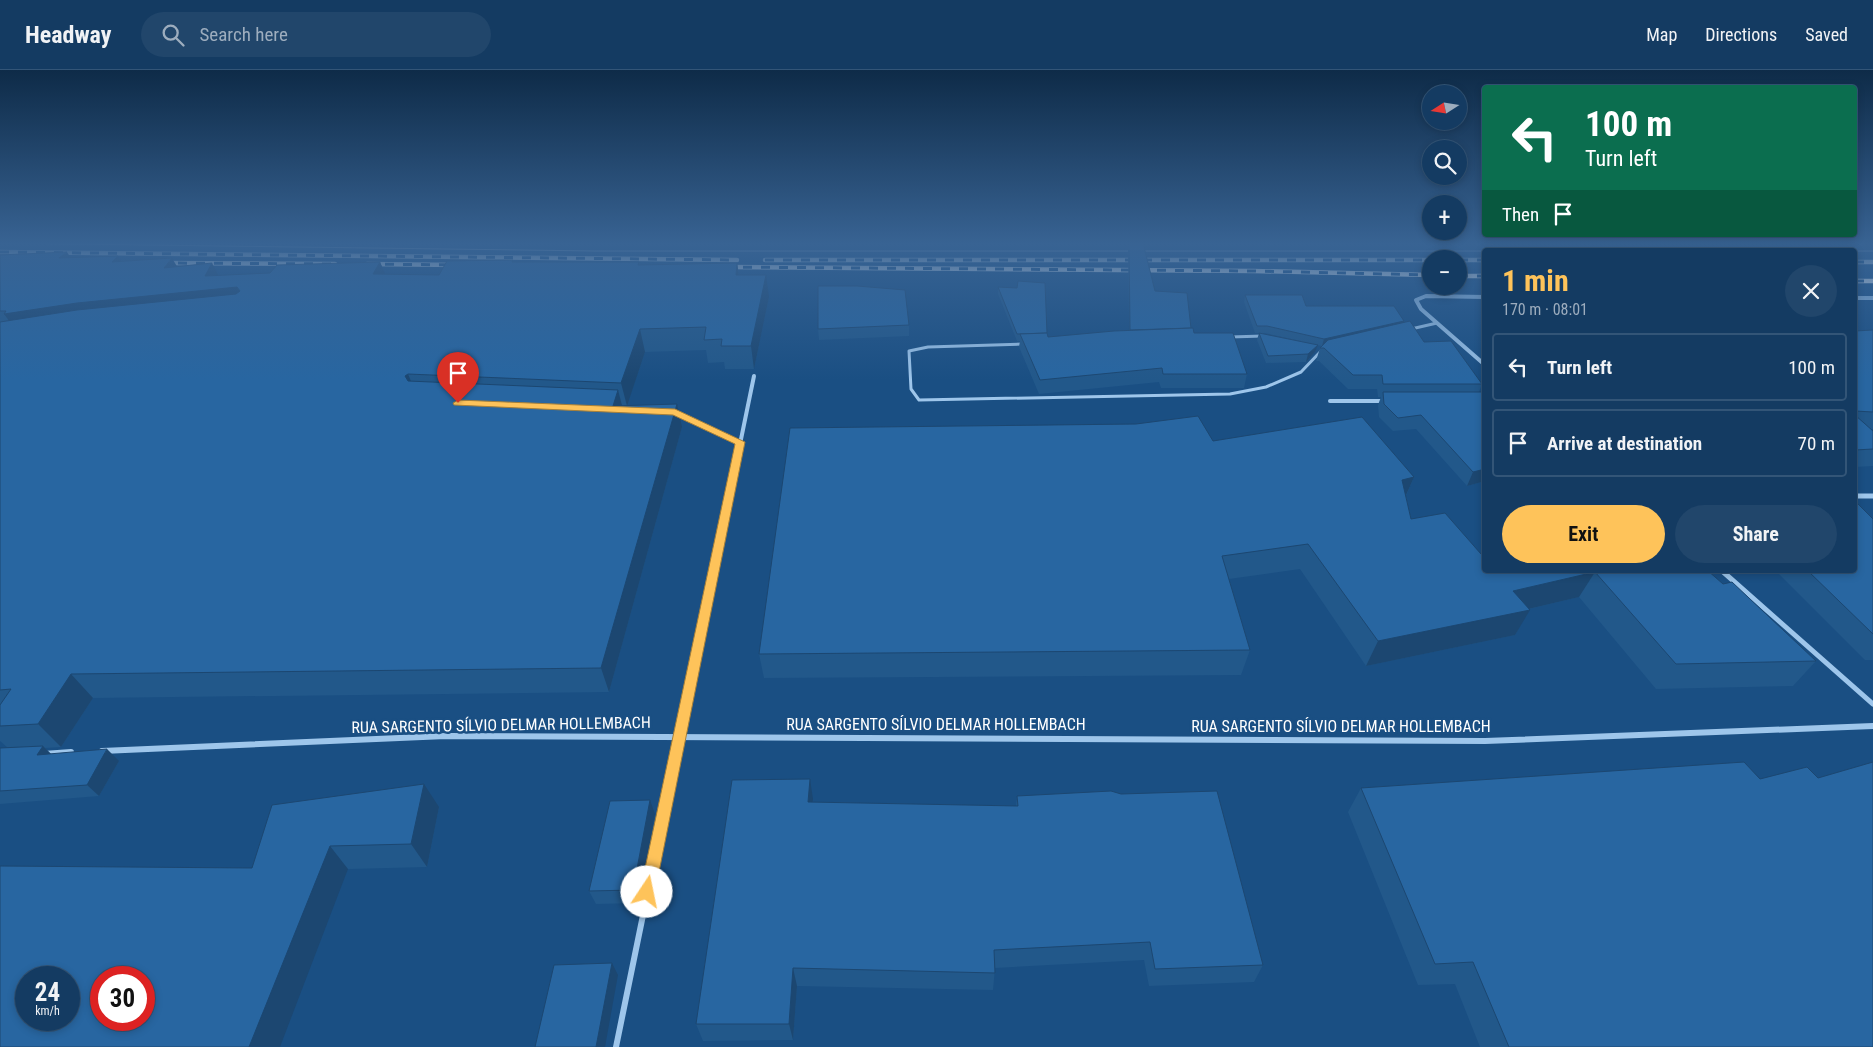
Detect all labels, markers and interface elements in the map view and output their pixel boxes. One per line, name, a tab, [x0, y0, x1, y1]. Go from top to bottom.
search box	[141, 12, 491, 57]
text: Headway	[25, 21, 111, 49]
icon: search	[159, 21, 187, 49]
text: Search here	[199, 23, 288, 46]
text: Map	[1646, 24, 1677, 45]
text: Directions	[1705, 24, 1777, 45]
text: Saved	[1805, 24, 1848, 45]
north arrow	[1422, 85, 1468, 130]
map controls	[1422, 85, 1467, 295]
text: 100 m	[1585, 104, 1672, 145]
icon: left	[1502, 105, 1567, 170]
button: search	[1422, 140, 1467, 185]
text: Turn left	[1585, 146, 1657, 171]
button: +	[1422, 195, 1467, 240]
icon: arrive	[1549, 200, 1577, 228]
text: Then	[1502, 203, 1539, 226]
button: −	[1422, 250, 1467, 295]
text: 1 min	[1502, 263, 1569, 298]
button: close	[1785, 265, 1837, 317]
text: 170 m · 08:01	[1502, 300, 1588, 319]
pin	[437, 352, 479, 403]
icon: left	[1504, 353, 1532, 381]
text: Turn left	[1547, 356, 1612, 379]
text: 100 m	[1788, 356, 1835, 379]
icon: arrive	[444, 359, 472, 387]
icon: arrive	[1504, 429, 1532, 457]
text: Arrive at destination	[1547, 432, 1702, 455]
text: 70 m	[1798, 432, 1835, 455]
button: Exit	[1502, 505, 1665, 563]
button: Share	[1675, 505, 1837, 563]
street label: RUA SARGENTO SÍLVIO DELMAR HOLLEMBACH	[351, 713, 651, 737]
street label: RUA SARGENTO SÍLVIO DELMAR HOLLEMBACH	[786, 715, 1086, 734]
street label: RUA SARGENTO SÍLVIO DELMAR HOLLEMBACH	[1191, 717, 1491, 736]
position arrow	[620, 865, 672, 917]
speed limit sign: 30	[90, 966, 155, 1031]
text: 24	[35, 978, 60, 1007]
text: km/h	[35, 1004, 60, 1018]

